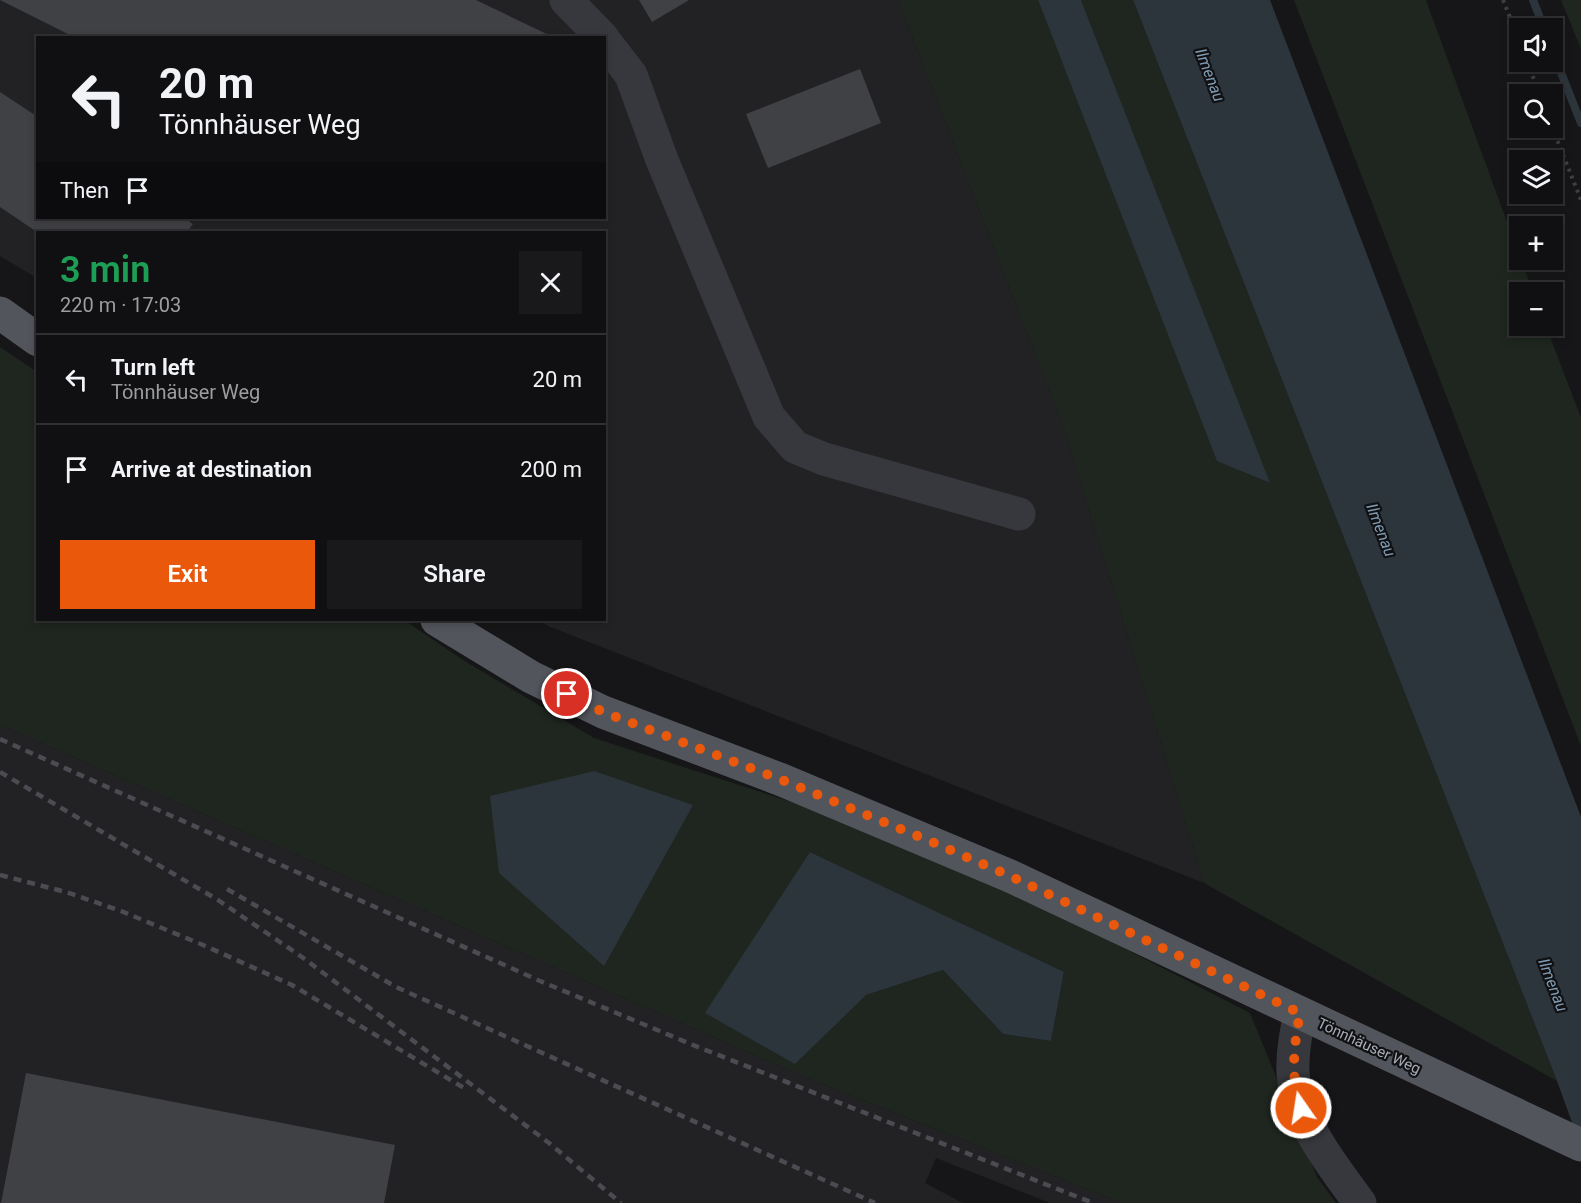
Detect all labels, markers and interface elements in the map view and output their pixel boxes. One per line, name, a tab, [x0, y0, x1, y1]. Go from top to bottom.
map controls	[1509, 18, 1563, 336]
button: sound	[1509, 18, 1563, 72]
water label: Ilmenau	[1191, 46, 1229, 105]
text: 20 m	[159, 59, 254, 108]
icon: left	[60, 60, 138, 138]
button: search	[1509, 84, 1563, 138]
text: Tönnhäuser Weg	[159, 109, 361, 141]
button: layers	[1509, 150, 1563, 204]
icon: arrive	[121, 174, 154, 207]
text: Then	[60, 178, 109, 203]
button: +	[1509, 216, 1563, 270]
text: 3 min	[60, 249, 150, 291]
button: close	[519, 251, 582, 314]
button: −	[1509, 282, 1563, 336]
text: 220 m · 17:03	[60, 293, 181, 317]
text: Turn left	[111, 355, 195, 380]
icon: left	[60, 363, 93, 396]
text: 20 m	[533, 367, 582, 392]
text: Tönnhäuser Weg	[111, 380, 260, 404]
icon: arrive	[60, 453, 93, 486]
text: Arrive at destination	[111, 457, 312, 482]
text: 200 m	[520, 457, 582, 482]
water label: Ilmenau	[1362, 501, 1400, 560]
button: Exit	[60, 540, 315, 609]
button: Share	[327, 540, 582, 609]
pin	[541, 668, 592, 719]
icon: arrive	[550, 677, 583, 710]
water label: Ilmenau	[1534, 956, 1572, 1015]
street label: Tönnhäuser Weg	[1314, 1014, 1424, 1078]
position arrow	[1269, 1076, 1333, 1140]

